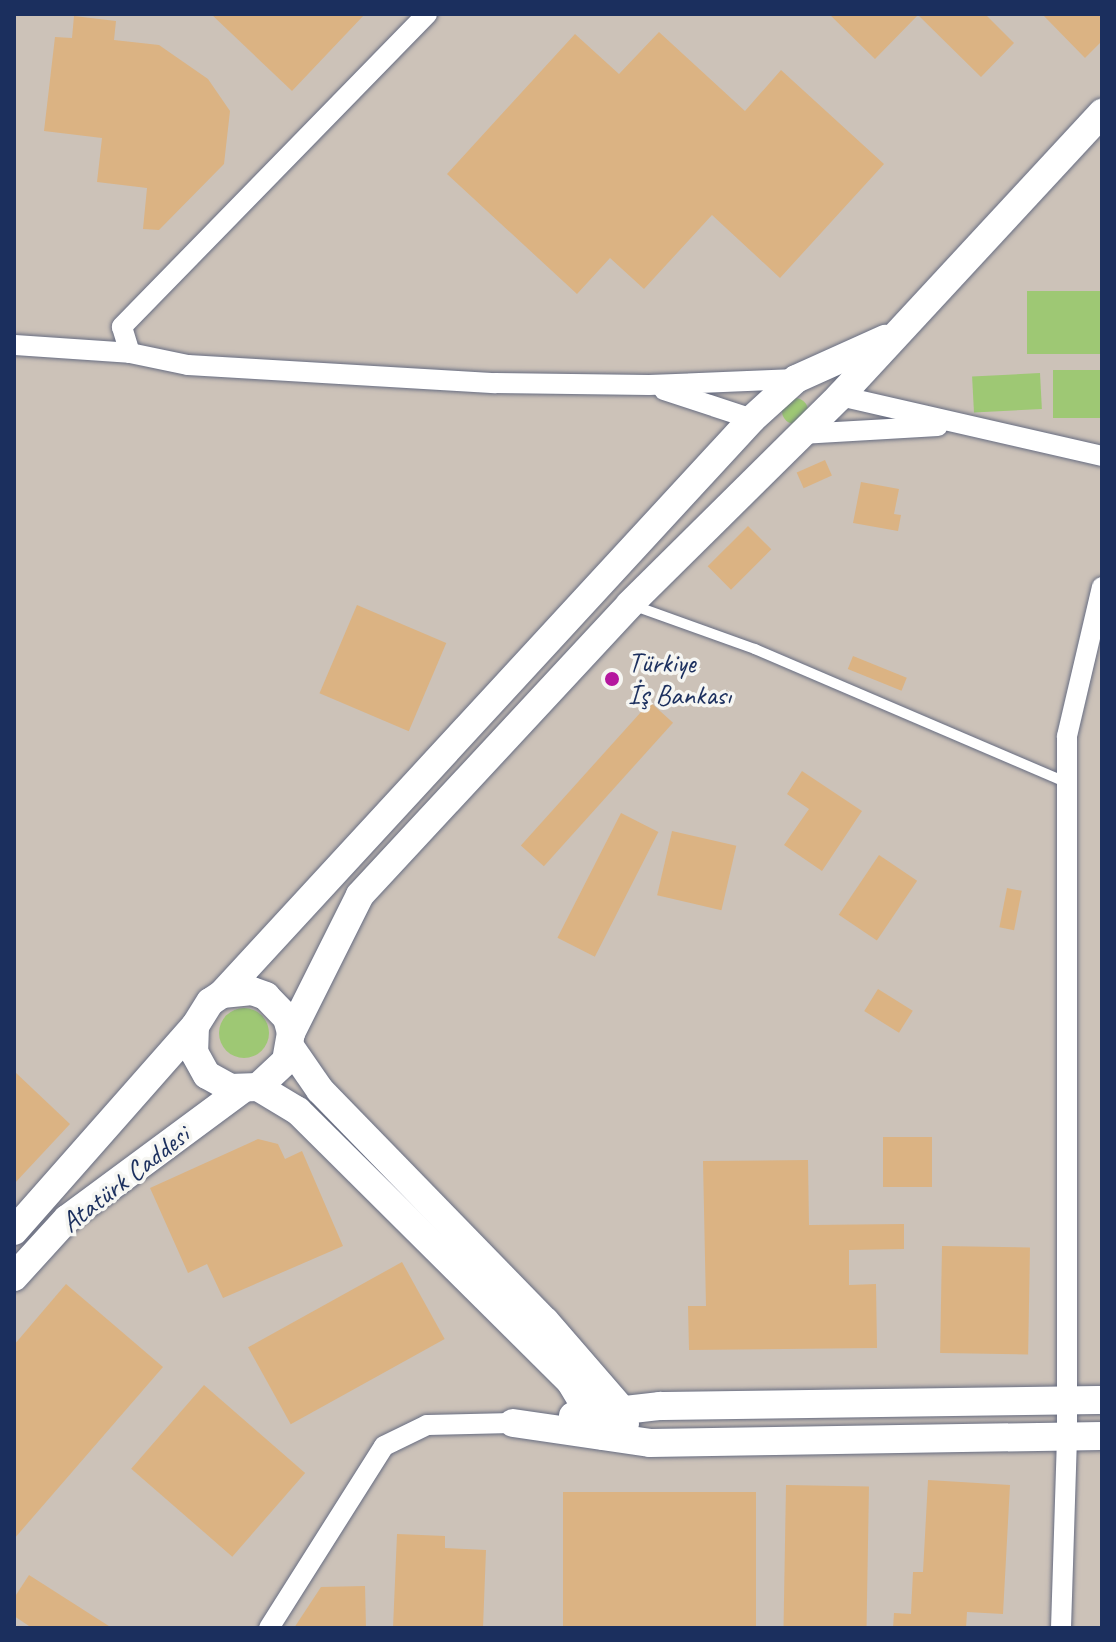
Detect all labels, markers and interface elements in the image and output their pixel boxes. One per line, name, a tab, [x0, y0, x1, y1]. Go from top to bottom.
place label: Türkiye İş Bankası	[628, 646, 731, 712]
marker: Türkiye İş Bankası	[603, 670, 621, 688]
street label: Atatürk Caddesi	[54, 1118, 196, 1240]

